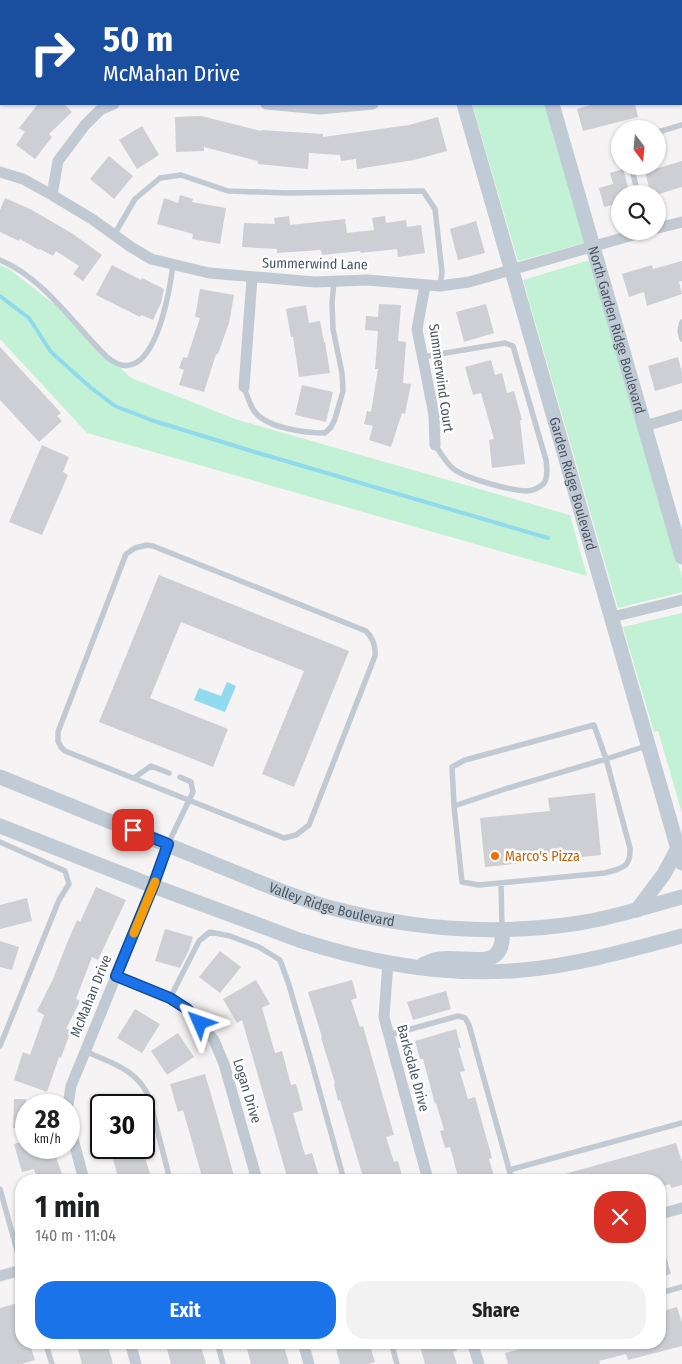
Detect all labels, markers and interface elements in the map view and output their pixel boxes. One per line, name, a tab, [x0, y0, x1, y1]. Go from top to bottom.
text: 50 m	[103, 18, 173, 60]
icon: right	[20, 20, 85, 85]
text: McMahan Drive	[103, 60, 240, 87]
north arrow	[611, 120, 666, 175]
map controls	[611, 120, 666, 240]
button: search	[611, 185, 666, 240]
street label: North Garden Ridge Boulevard	[585, 244, 649, 416]
street label: Summerwind Lane	[262, 255, 368, 273]
street label: Summerwind Court	[425, 323, 457, 434]
street label: Garden Ridge Boulevard	[546, 415, 600, 552]
pin	[112, 809, 154, 851]
icon: arrive	[119, 816, 147, 844]
place label: Marco's Pizza	[505, 848, 580, 865]
marker: Marco's Pizza	[489, 850, 501, 862]
street label: Valley Ridge Boulevard	[266, 878, 396, 930]
street label: McMahan Drive	[67, 952, 115, 1040]
position arrow	[173, 996, 225, 1048]
street label: Barksdale Drive	[393, 1023, 433, 1114]
street label: Logan Drive	[229, 1057, 265, 1125]
speed limit sign: 30	[90, 1094, 155, 1159]
text: 28	[35, 1105, 60, 1135]
text: km/h	[34, 1132, 61, 1146]
text: 1 min	[35, 1189, 100, 1225]
button: close	[594, 1191, 646, 1243]
text: 140 m · 11:04	[35, 1226, 116, 1245]
button: Exit	[35, 1281, 336, 1339]
button: Share	[346, 1281, 646, 1339]

